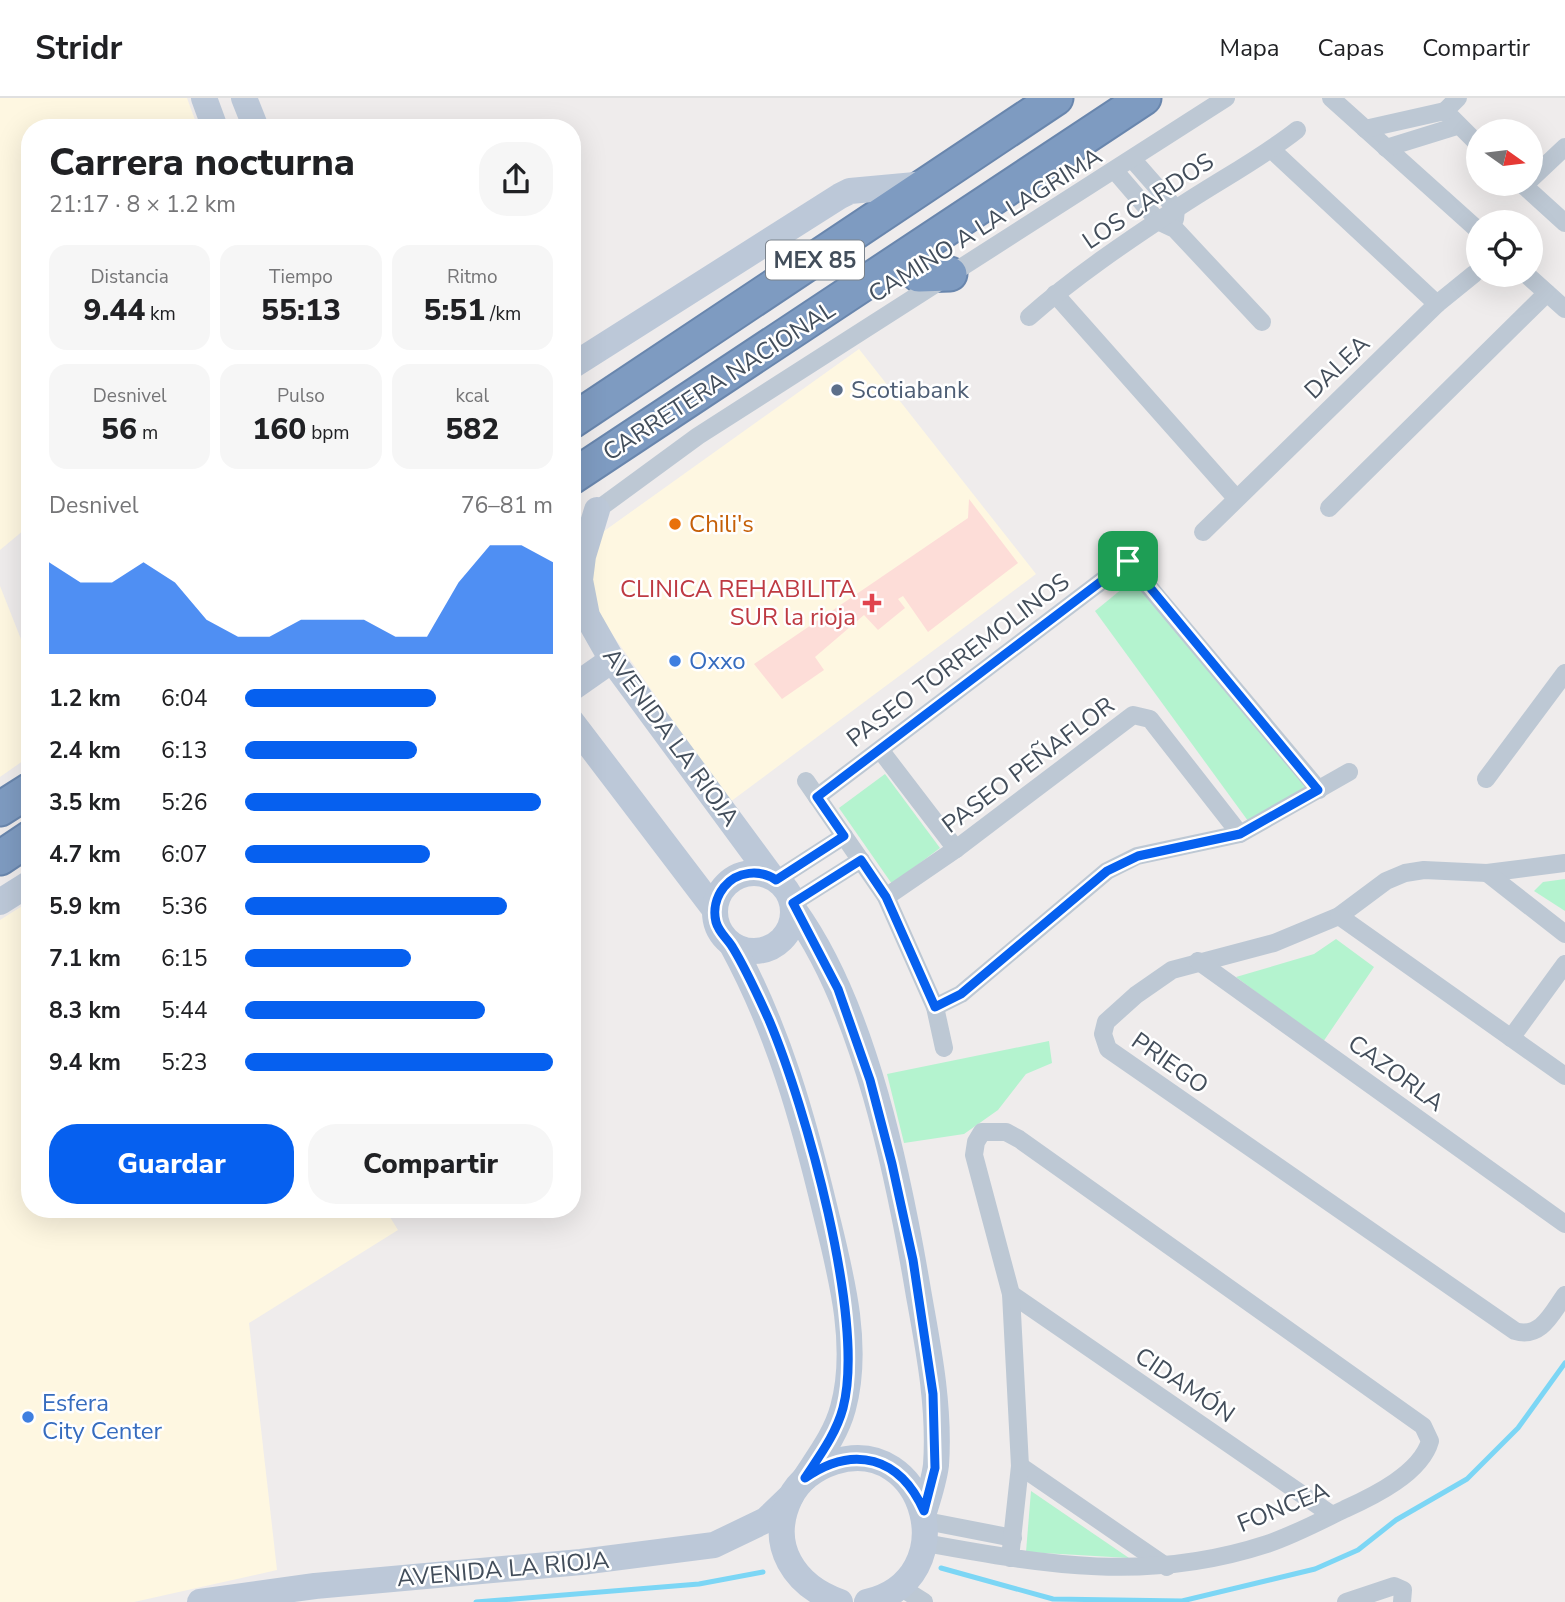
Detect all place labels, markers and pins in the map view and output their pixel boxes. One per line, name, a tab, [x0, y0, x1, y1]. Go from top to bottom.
place label: Scotiabank	[851, 374, 970, 406]
marker: Scotiabank	[829, 382, 845, 398]
place label: Chili's	[689, 508, 754, 540]
marker: Chili's	[667, 516, 683, 532]
pin	[1098, 531, 1158, 591]
place label: CLINICA REHABILITA SUR la rioja	[620, 573, 856, 633]
marker: CLINICA REHABILITA SUR la rioja	[862, 593, 882, 613]
place label: Oxxo	[689, 645, 746, 677]
marker: Oxxo	[667, 653, 683, 669]
place label: Esfera City Center	[42, 1387, 163, 1447]
marker: Esfera City Center	[20, 1409, 36, 1425]

